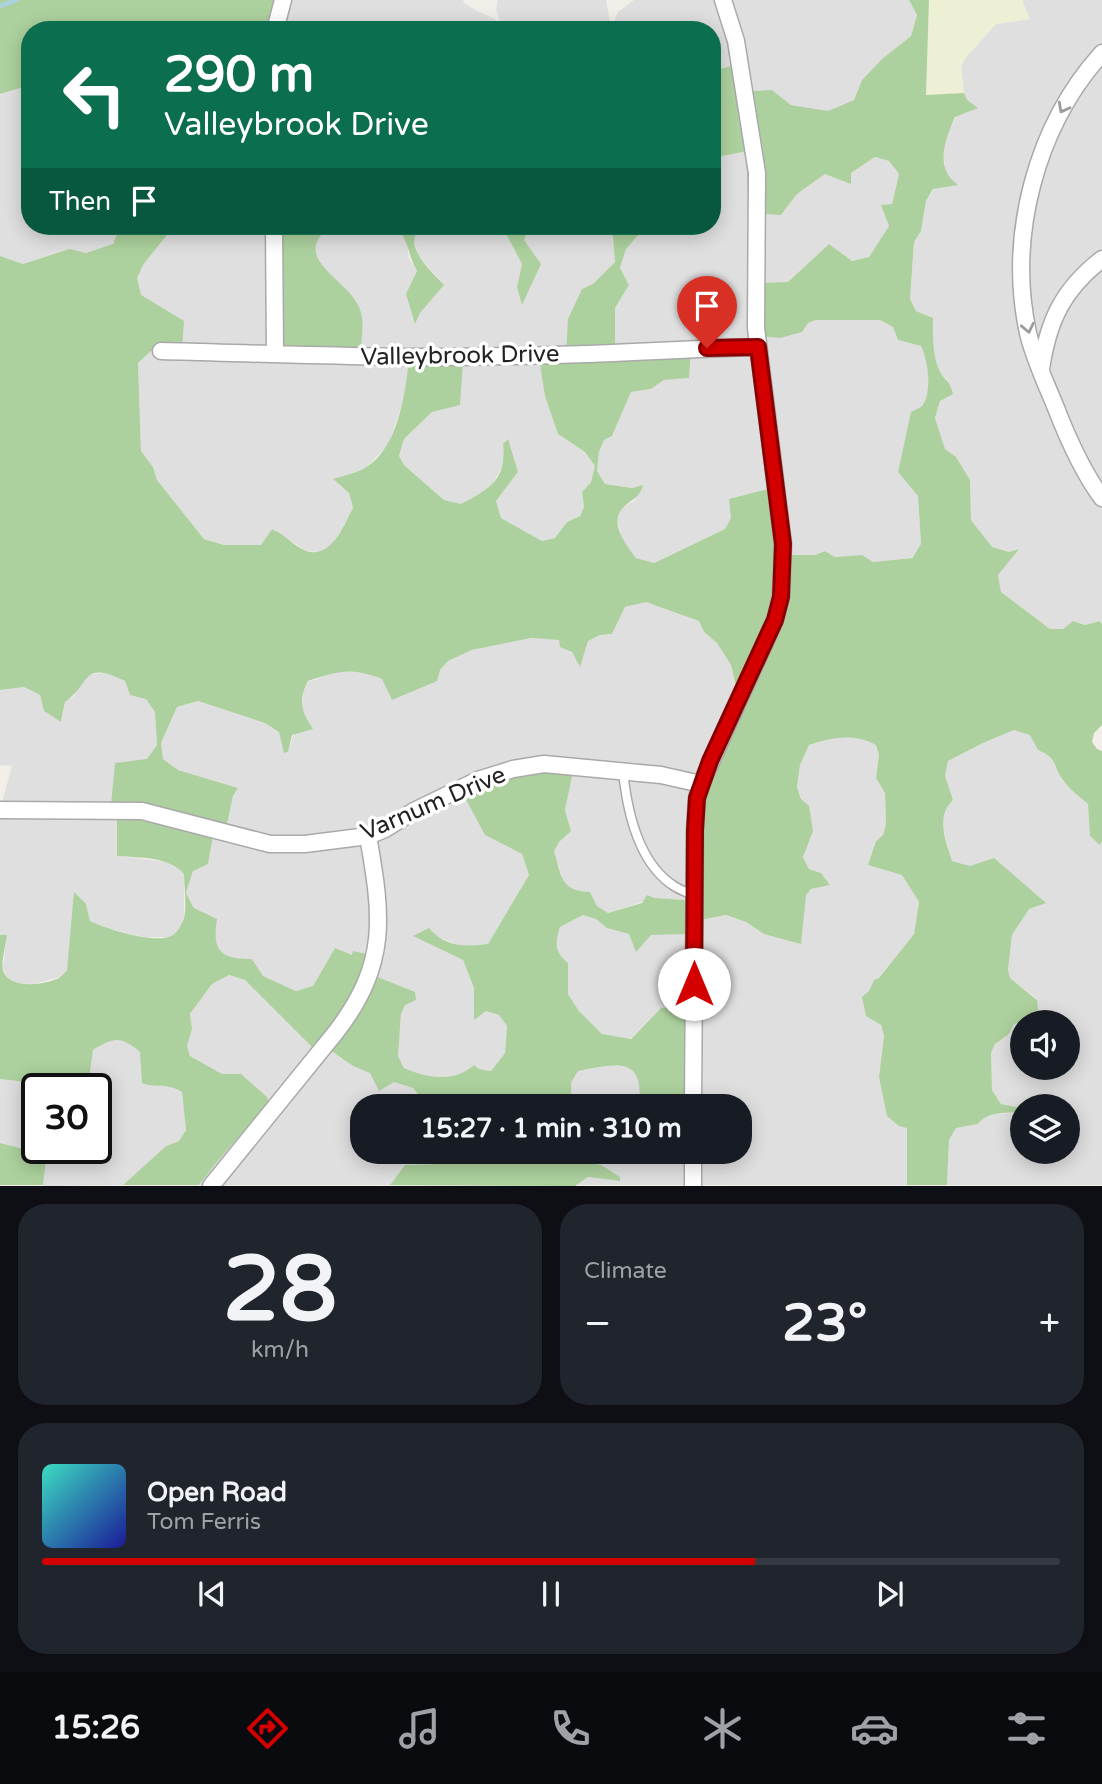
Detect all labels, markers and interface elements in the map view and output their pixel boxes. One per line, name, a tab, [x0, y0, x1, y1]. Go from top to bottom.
text: 290 m	[164, 46, 314, 105]
icon: left	[49, 49, 140, 140]
one-way arrow	[1058, 101, 1071, 114]
text: Valleybrook Drive	[164, 106, 429, 144]
icon: arrive	[125, 182, 163, 220]
text: Then	[49, 186, 111, 217]
pin	[677, 276, 737, 348]
icon: arrive	[688, 287, 726, 325]
one-way arrow	[1019, 322, 1034, 334]
street label: Valleybrook Drive	[360, 339, 560, 372]
street label: Varnum Drive	[356, 760, 510, 847]
position arrow	[657, 947, 731, 1021]
map controls	[1010, 1010, 1080, 1164]
button: sound	[1010, 1010, 1080, 1080]
speed limit sign: 30	[21, 1073, 112, 1164]
button: layers	[1010, 1094, 1080, 1164]
text: 15:27 · 1 min · 310 m	[420, 1113, 682, 1144]
text: 28	[223, 1235, 337, 1345]
text: Climate	[584, 1257, 667, 1285]
text: 23°	[782, 1292, 867, 1355]
text: −	[584, 1301, 611, 1347]
text: +	[1039, 1301, 1060, 1347]
text: km/h	[251, 1336, 309, 1364]
text: Open Road	[147, 1477, 287, 1508]
text: Tom Ferris	[147, 1508, 261, 1536]
icon: previous	[193, 1575, 231, 1613]
icon: pause	[532, 1575, 570, 1613]
icon: next	[871, 1575, 909, 1613]
icon: directions	[243, 1704, 292, 1753]
icon: music	[395, 1704, 444, 1753]
icon: phone	[546, 1704, 595, 1753]
icon: climate	[698, 1704, 747, 1753]
icon: car	[850, 1704, 899, 1753]
icon: filters	[1002, 1704, 1051, 1753]
text: 15:26	[51, 1709, 140, 1747]

